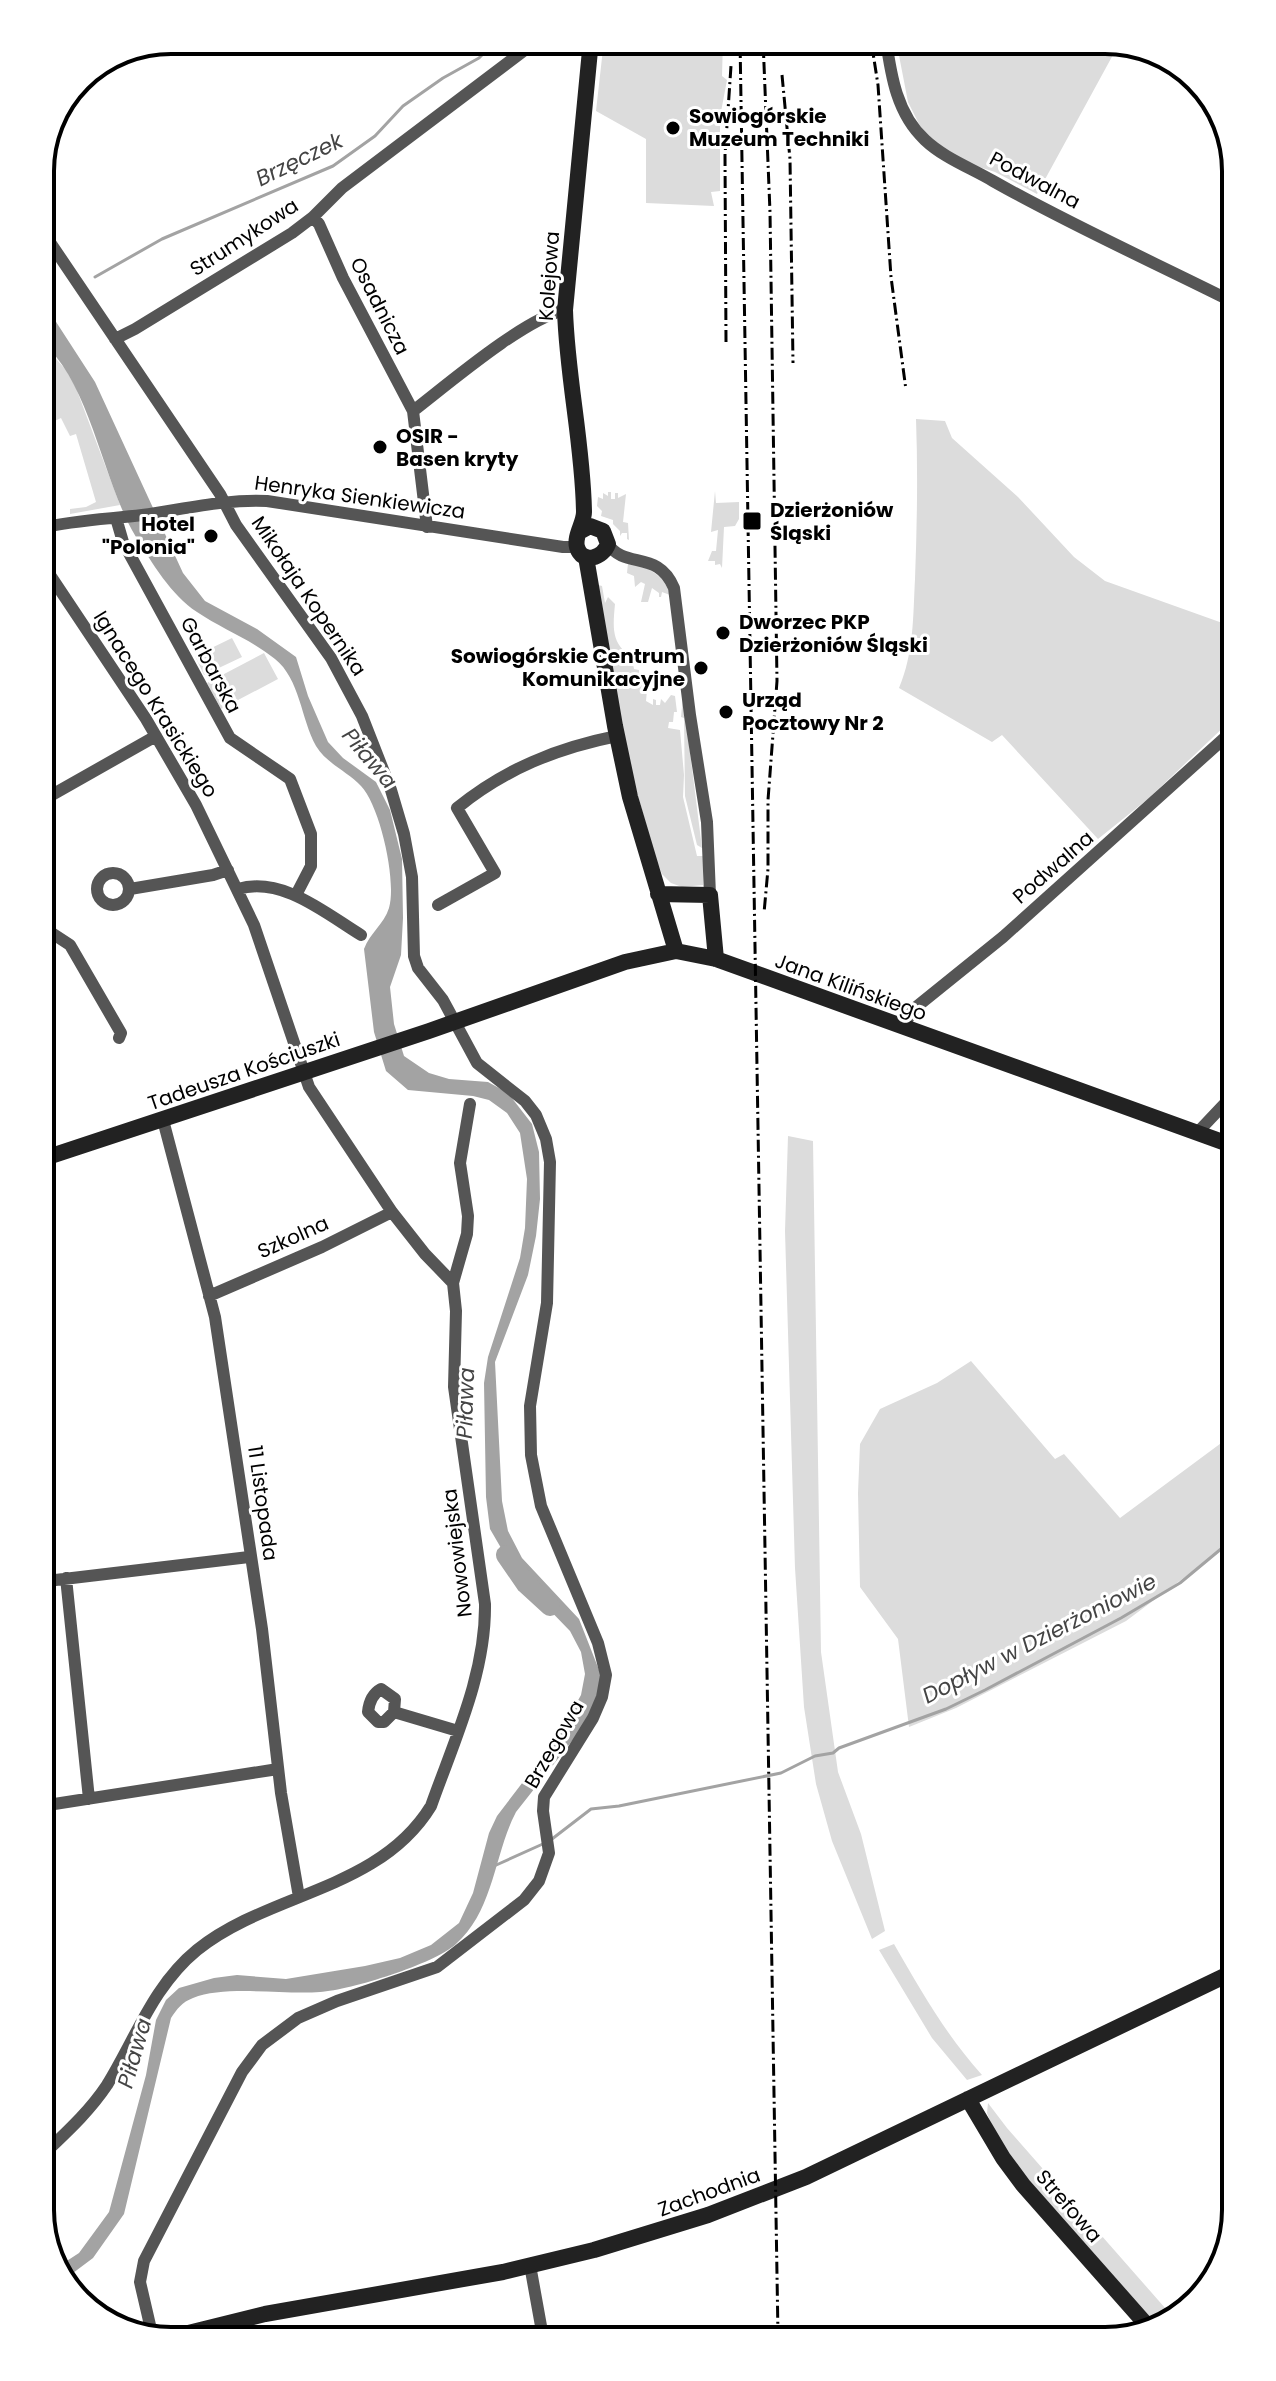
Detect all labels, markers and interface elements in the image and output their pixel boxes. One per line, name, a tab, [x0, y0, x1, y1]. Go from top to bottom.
place label: Sowiogórskie Muzeum Techniki	[689, 102, 869, 153]
marker: Sowiogórskie Muzeum Techniki	[664, 119, 682, 137]
water label: Brzęczek	[250, 124, 350, 194]
street label: Podwalna	[985, 144, 1085, 216]
street label: Strumykowa	[184, 191, 304, 283]
street label: Kolejowa	[532, 230, 566, 322]
street label: Osadnicza	[344, 253, 416, 359]
place label: OSIR - Basen kryty	[396, 422, 519, 473]
marker: OSIR - Basen kryty	[371, 438, 389, 456]
street label: Henryka Sienkiewicza	[253, 468, 467, 526]
place label: Dzierżoniów Śląski	[770, 496, 894, 547]
place label: Hotel "Polonia"	[102, 510, 195, 561]
marker: Dzierżoniów Śląski	[741, 510, 763, 532]
street label: Mikołaja Kopernika	[245, 511, 373, 681]
marker: Hotel "Polonia"	[202, 527, 220, 545]
street label: Ignacego Krasickiego	[87, 605, 225, 803]
place label: Dworzec PKP Dzierżoniów Śląski	[739, 608, 928, 659]
street label: Garbarska	[174, 612, 248, 718]
marker: Dworzec PKP Dzierżoniów Śląski	[714, 624, 732, 642]
place label: Sowiogórskie Centrum Komunikacyjne	[451, 642, 685, 693]
marker: Sowiogórskie Centrum Komunikacyjne	[692, 659, 710, 677]
place label: Urząd Pocztowy Nr 2	[742, 686, 884, 737]
marker: Urząd Pocztowy Nr 2	[717, 703, 735, 721]
water label: Piława	[335, 721, 405, 796]
street label: Podwalna	[1006, 824, 1100, 910]
street label: Jana Kilińskiego	[771, 947, 931, 1027]
street label: Tadeusza Kościuszki	[144, 1025, 344, 1117]
street label: Szkolna	[253, 1209, 333, 1265]
water label: Piława	[449, 1367, 482, 1439]
street label: 11 Listopada	[241, 1443, 285, 1563]
street label: Nowowiejska	[435, 1487, 479, 1619]
water label: Dopływ w Dzierżoniowie	[917, 1566, 1162, 1711]
street label: Brzegowa	[518, 1695, 590, 1793]
water label: Piława	[110, 2014, 159, 2092]
street label: Zachodnia	[654, 2161, 764, 2223]
street label: Strefowa	[1030, 2164, 1108, 2248]

